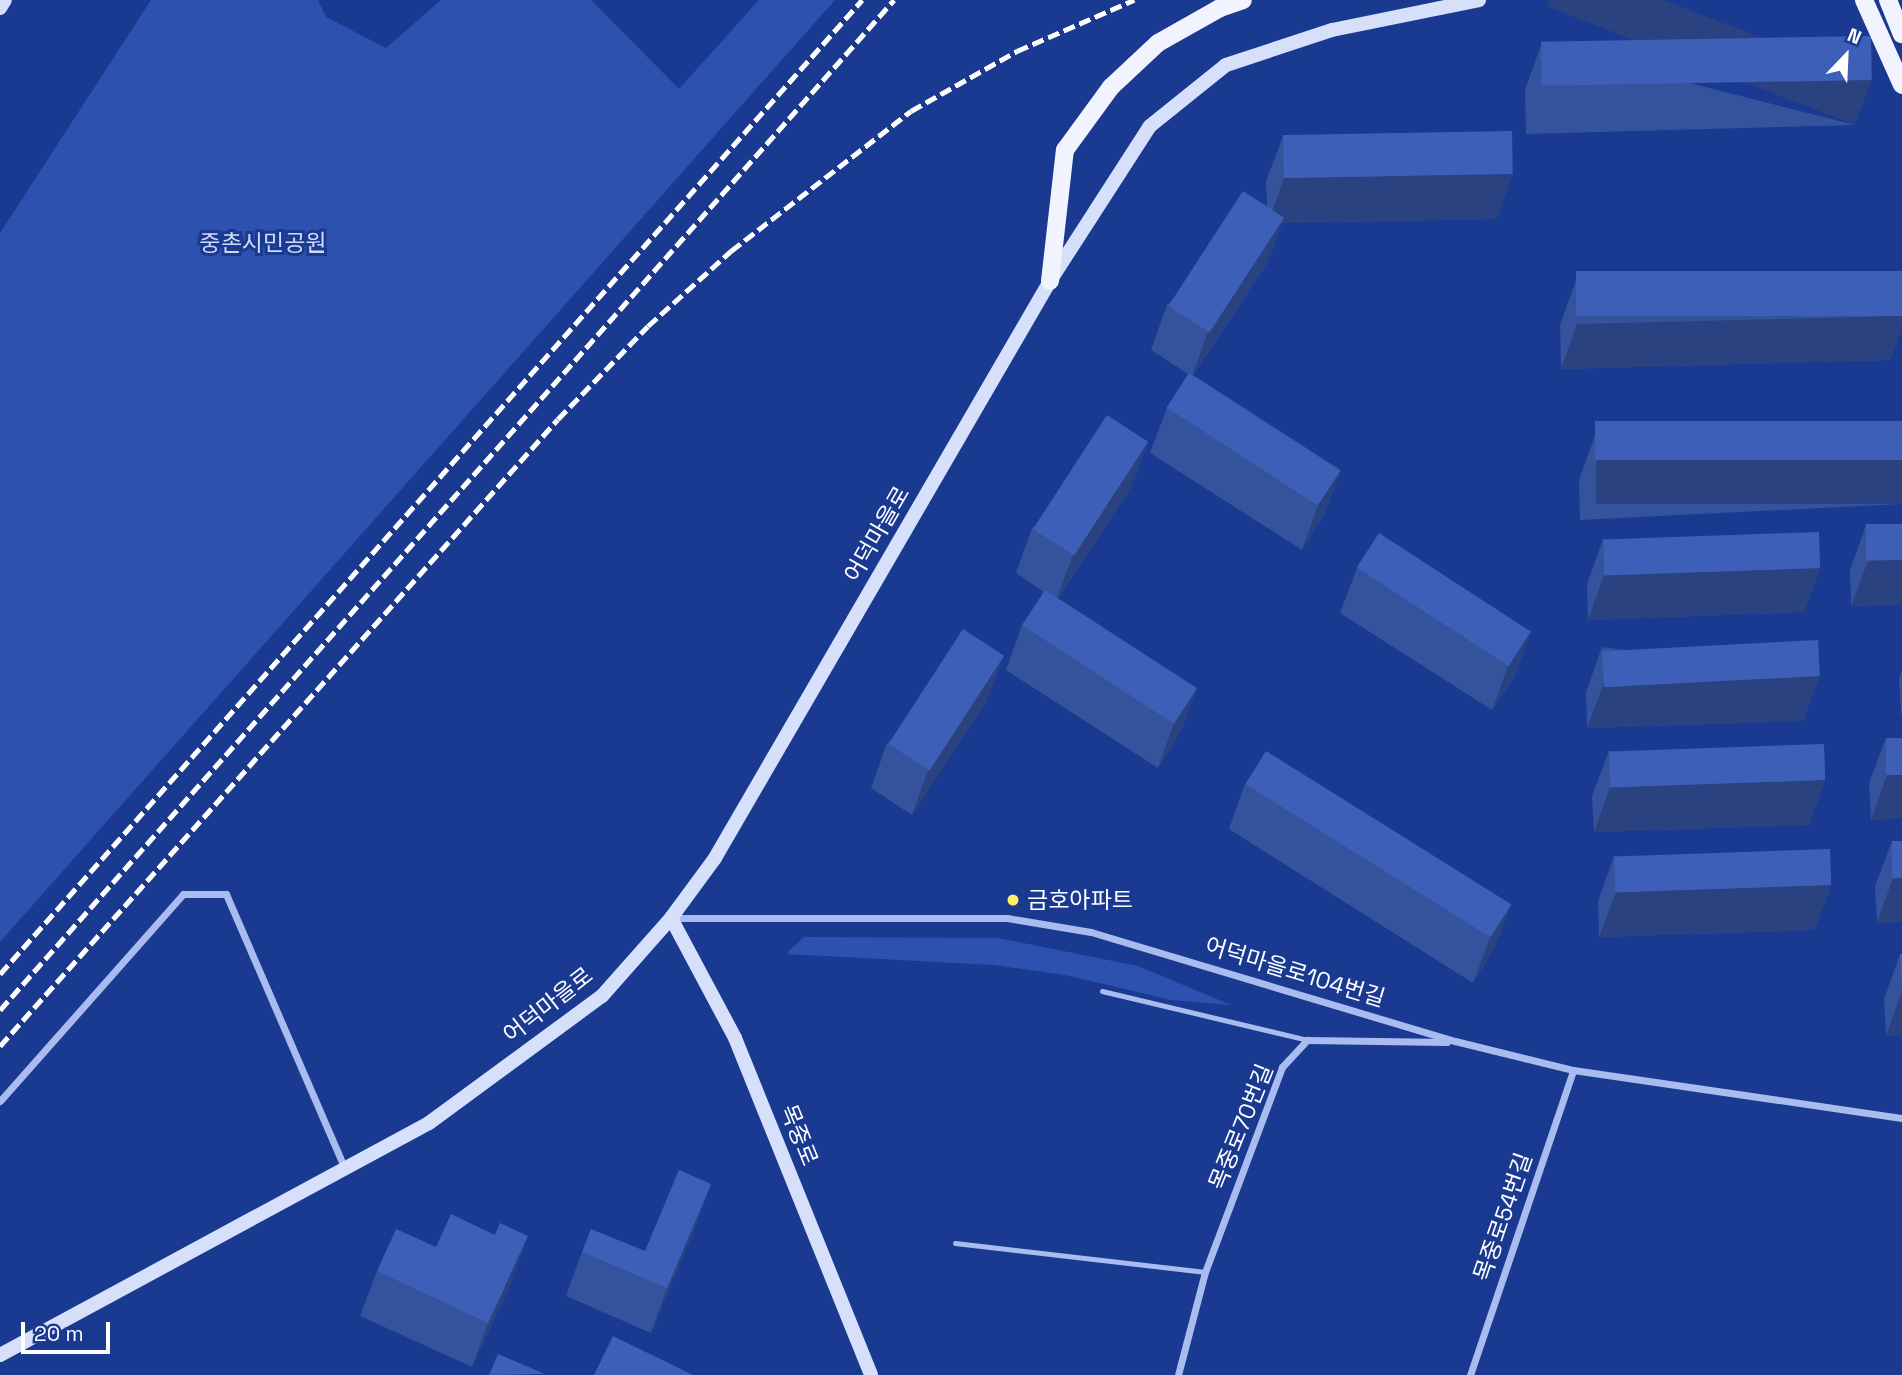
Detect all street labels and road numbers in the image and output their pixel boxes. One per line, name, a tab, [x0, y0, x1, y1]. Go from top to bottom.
street label: 어덕마을로	[839, 481, 915, 587]
street label: 어덕마을로104번길	[1202, 931, 1388, 1013]
street label: 어덕마을로	[498, 962, 598, 1048]
street label: 목중로70번길	[1203, 1060, 1279, 1194]
street label: 목중로	[774, 1100, 824, 1170]
street label: 목중로54번길	[1468, 1149, 1538, 1285]

